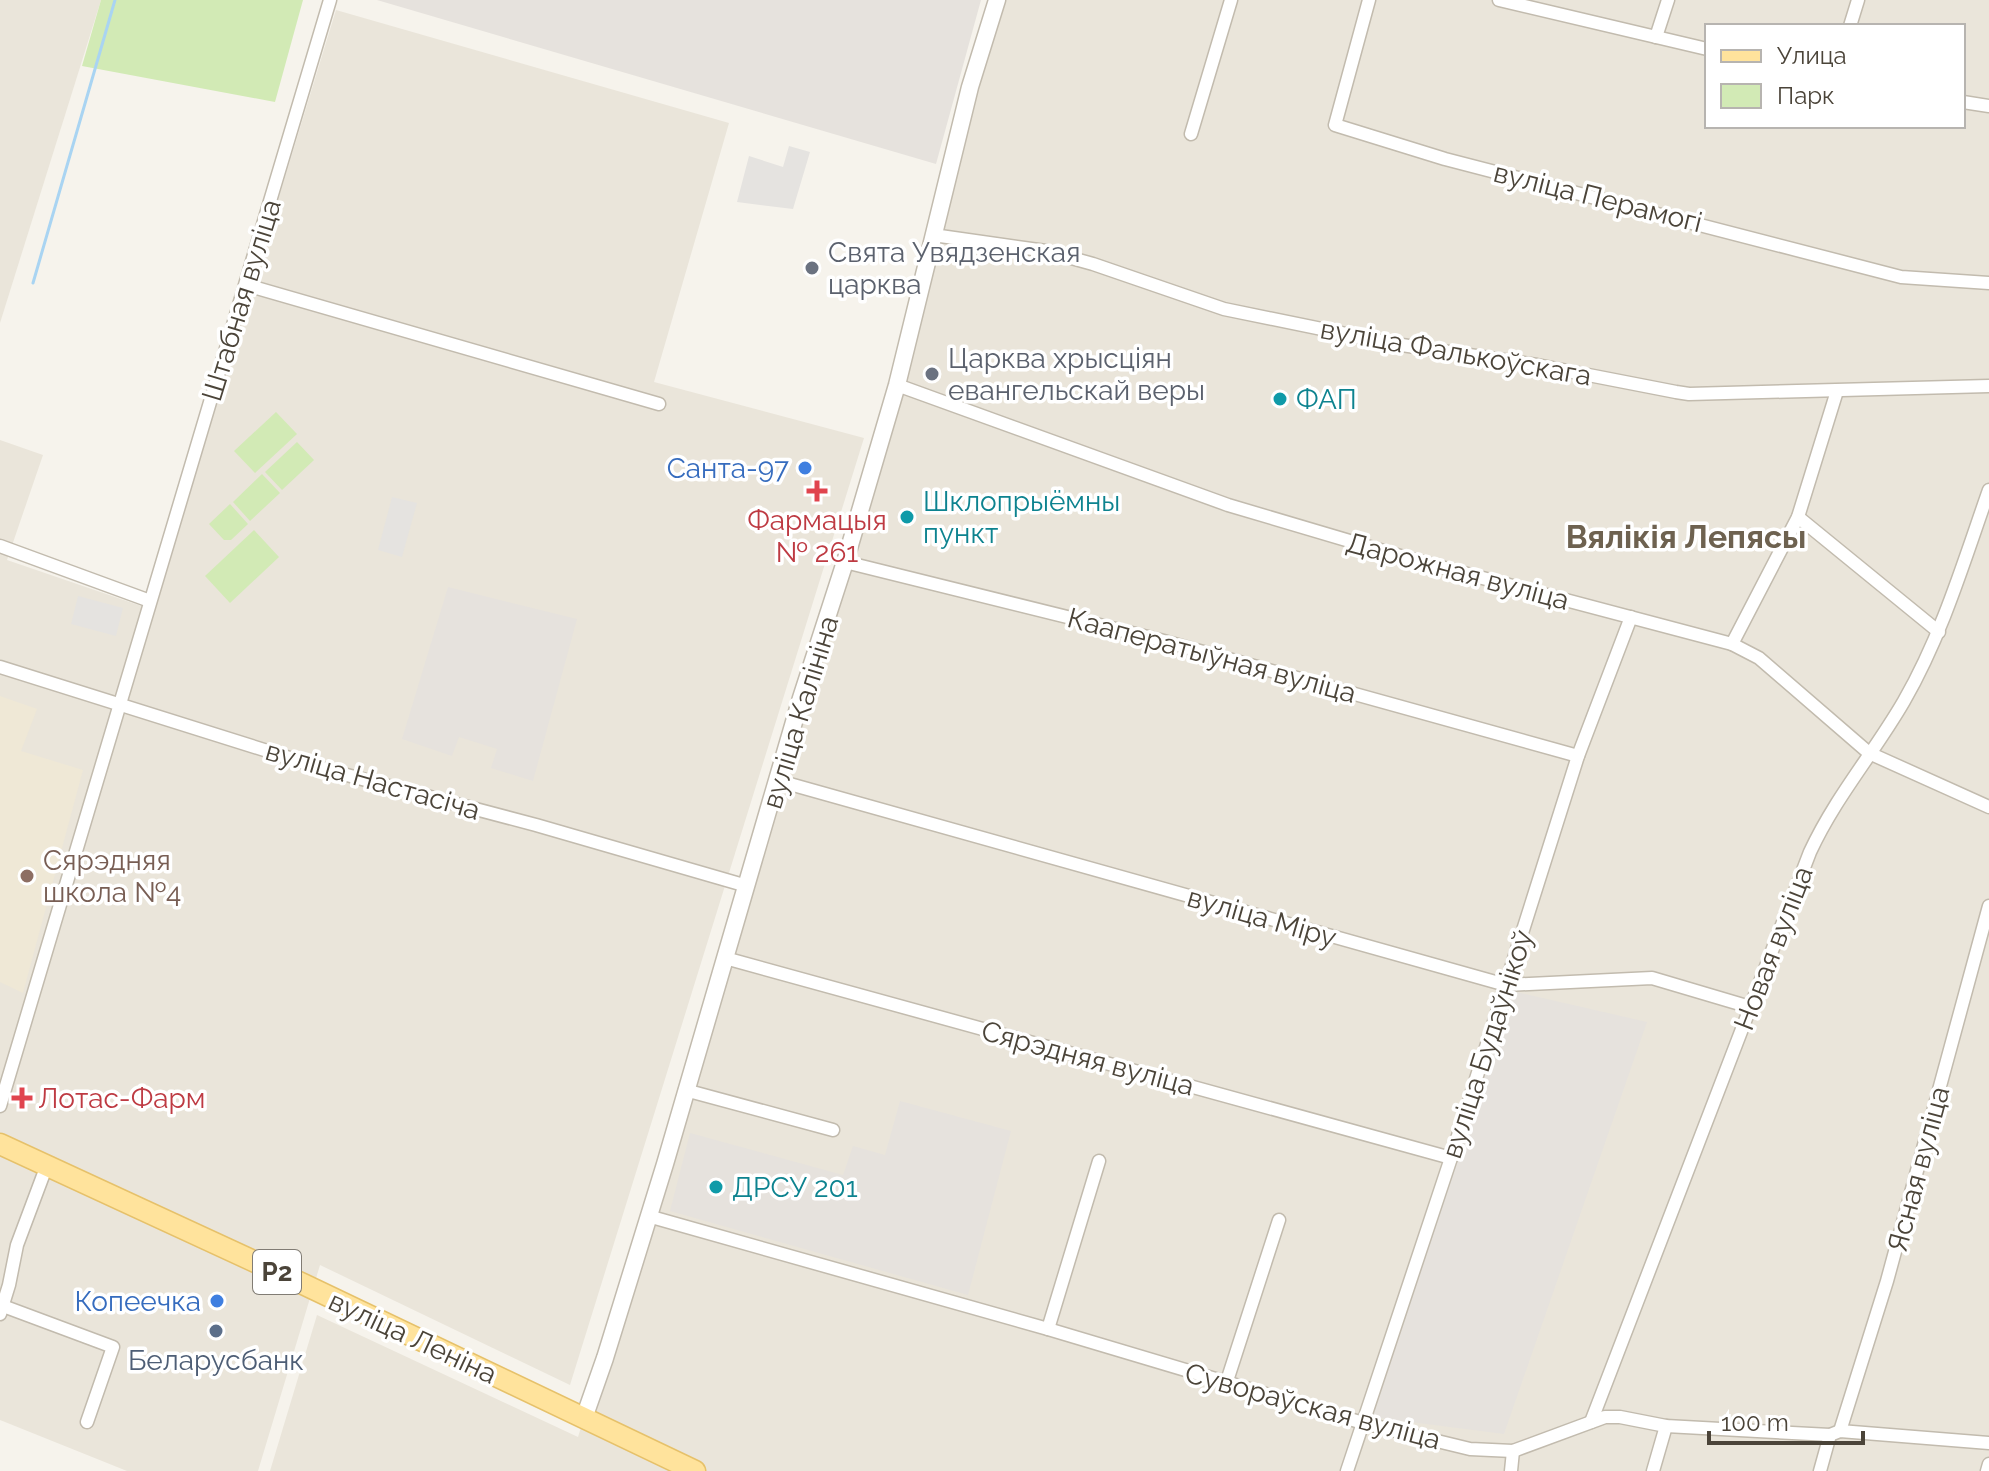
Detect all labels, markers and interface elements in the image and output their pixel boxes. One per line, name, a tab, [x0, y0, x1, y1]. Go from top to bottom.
legend	[1705, 24, 1965, 128]
text: Улица	[1777, 41, 1847, 70]
text: Парк	[1777, 81, 1835, 110]
street label: вуліца Перамогі	[1490, 156, 1705, 239]
street label: Штабная вуліца	[195, 195, 288, 405]
place label: Свята Увядзенская царква	[828, 236, 1081, 301]
marker: Свята Увядзенская царква	[803, 259, 821, 277]
street label: вуліца Фалькоўскага	[1318, 312, 1594, 393]
place label: Царква хрысціян евангельскай веры	[948, 342, 1205, 407]
marker: Царква хрысціян евангельскай веры	[923, 365, 941, 383]
place label: ФАП	[1296, 383, 1357, 416]
marker: ФАП	[1271, 390, 1289, 408]
place label: Санта-97	[667, 452, 789, 485]
marker: Санта-97	[796, 459, 814, 477]
marker: Фармацыя № 261	[808, 482, 826, 500]
place label: Шклопрыёмны пункт	[923, 485, 1120, 550]
place label: Фармацыя № 261	[747, 504, 887, 569]
marker: Шклопрыёмны пункт	[898, 508, 916, 526]
district label: Вялікія Лепясы	[1566, 518, 1806, 555]
street label: Дарожная вуліца	[1343, 526, 1573, 617]
street label: Кааператыўная вуліца	[1064, 601, 1360, 710]
street label: вуліца Калініна	[755, 612, 845, 813]
street label: вуліца Настасіча	[262, 734, 484, 827]
place label: Сярэдняя школа №4	[43, 844, 181, 909]
street label: Новая вуліца	[1727, 862, 1820, 1035]
marker: Сярэдняя школа №4	[18, 867, 36, 885]
street label: вуліца Міру	[1184, 880, 1340, 954]
street label: вуліца Будаўнікоў	[1435, 926, 1540, 1162]
street label: Сярэдняя вуліца	[978, 1014, 1198, 1103]
place label: Лотас-Фарм	[38, 1082, 205, 1115]
street label: Ясная вуліца	[1881, 1083, 1956, 1256]
marker: Лотас-Фарм	[13, 1089, 31, 1107]
place label: ДРСУ 201	[732, 1171, 858, 1204]
marker: ДРСУ 201	[707, 1178, 725, 1196]
road number: Р2	[253, 1250, 301, 1294]
street label: вуліца Леніна	[324, 1284, 502, 1391]
place label: Копеечка	[74, 1285, 201, 1318]
marker: Копеечка	[208, 1292, 226, 1310]
marker: Беларусбанк	[207, 1322, 225, 1340]
place label: Беларусбанк	[128, 1344, 304, 1377]
street label: Сувораўская вуліца	[1181, 1356, 1444, 1456]
scale bar	[1709, 1395, 1863, 1445]
text: 100 m	[1721, 1408, 1789, 1437]

